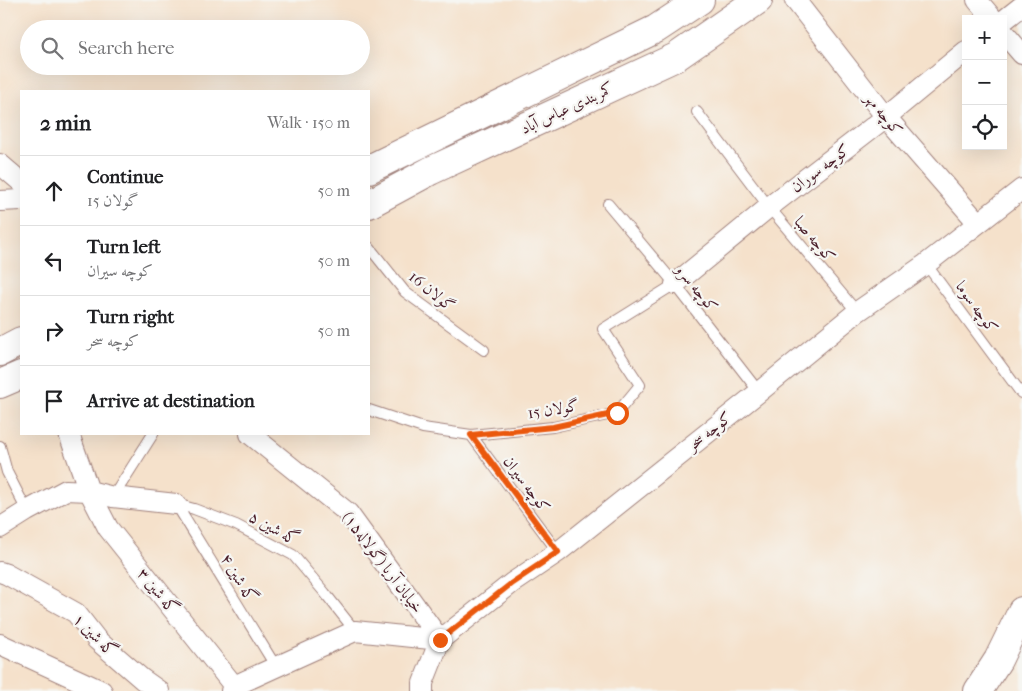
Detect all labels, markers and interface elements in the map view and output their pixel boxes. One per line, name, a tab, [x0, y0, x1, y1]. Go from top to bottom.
map controls	[962, 15, 1007, 150]
button: +	[962, 15, 1007, 60]
search box	[20, 20, 370, 75]
icon: search	[38, 34, 66, 62]
text: Search here	[78, 37, 174, 59]
button: −	[962, 60, 1007, 105]
street label: کمربندی عباس آباد	[517, 78, 617, 139]
street label: کوچه مهر	[858, 87, 907, 140]
button: locate	[962, 105, 1007, 150]
text: 2 min	[40, 111, 91, 135]
text: Walk · 150 m	[267, 113, 350, 132]
street label: کوچه سوران	[787, 140, 854, 198]
text: Continue	[87, 166, 163, 188]
icon: ahead	[40, 177, 68, 205]
text: 50 m	[318, 181, 350, 200]
text: گولان 15	[87, 191, 138, 210]
street label: کوچه صبا	[789, 212, 840, 267]
text: Turn left	[87, 236, 161, 258]
icon: left	[40, 247, 68, 275]
text: 50 m	[318, 251, 350, 270]
street label: کوچه سرو	[669, 259, 722, 317]
text: کوچه سیران	[87, 261, 153, 280]
street label: گولان 16	[405, 267, 459, 316]
street label: کوچه سوما	[950, 277, 1002, 338]
text: Turn right	[87, 306, 174, 328]
icon: right	[40, 317, 68, 345]
text: 50 m	[318, 321, 350, 340]
text: کوچه سحر	[87, 331, 139, 350]
icon: arrive	[40, 387, 68, 415]
text: Arrive at destination	[87, 390, 255, 412]
street label: گولان 15	[526, 396, 580, 423]
route start	[606, 402, 629, 425]
street label: کوچه سحر	[681, 408, 737, 457]
street label: کوچه سیران	[498, 452, 554, 517]
street label: گه شین ۵	[246, 505, 303, 549]
street label: خیابان آریا (گولاله۱۵)	[338, 508, 427, 617]
street label: گه شین ۴	[217, 549, 263, 606]
street label: گه شین ۳	[134, 563, 184, 618]
street label: گه شین ۱	[69, 608, 122, 661]
route end	[429, 629, 452, 652]

